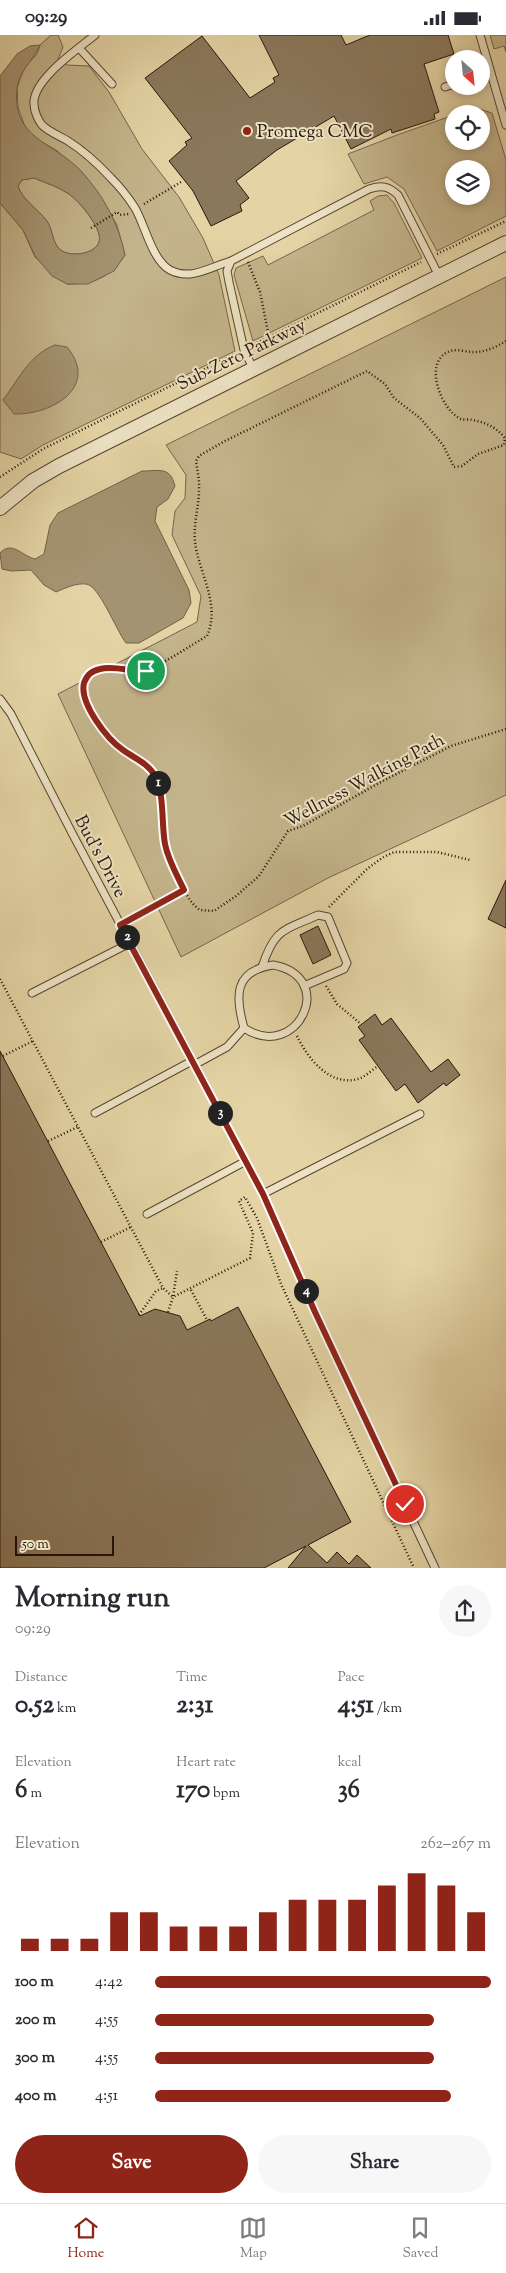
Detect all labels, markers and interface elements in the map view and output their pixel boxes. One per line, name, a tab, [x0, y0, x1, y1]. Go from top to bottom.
text: 09:29	[25, 4, 67, 31]
north arrow	[445, 50, 490, 95]
map controls	[445, 50, 490, 205]
button: locate	[445, 105, 490, 150]
place label: Promega CMC	[257, 120, 373, 146]
marker: Promega CMC	[241, 125, 253, 137]
button: layers	[445, 160, 490, 205]
street label: Sub-Zero Parkway	[173, 313, 311, 398]
pin	[125, 650, 167, 692]
icon: arrive	[132, 657, 160, 685]
street label: Wellness Walking Path	[280, 728, 450, 835]
pin: 1	[146, 771, 170, 795]
text: 1	[156, 773, 161, 793]
street label: Bud's Drive	[67, 811, 132, 903]
pin: 2	[114, 925, 140, 949]
text: 2	[124, 927, 131, 947]
pin: 3	[208, 1101, 232, 1125]
text: 3	[218, 1103, 223, 1123]
pin: 4	[294, 1279, 318, 1303]
text: 4	[303, 1281, 310, 1301]
pin	[384, 1483, 426, 1525]
icon: check	[391, 1490, 419, 1518]
scale bar	[15, 1533, 114, 1556]
text: 50 m	[22, 1535, 49, 1555]
text: Morning run	[15, 1579, 170, 1619]
button: share	[439, 1585, 491, 1637]
text: 09:29	[15, 1618, 51, 1641]
text: Distance	[15, 1668, 68, 1688]
text: Time	[176, 1668, 207, 1688]
text: Pace	[338, 1668, 364, 1688]
text: 0.52	[15, 1688, 54, 1724]
text: 2:31	[176, 1688, 213, 1724]
text: 4:51	[338, 1688, 374, 1724]
text: km	[54, 1699, 76, 1719]
text: /km	[374, 1699, 402, 1719]
text: Elevation	[15, 1753, 72, 1773]
text: Heart rate	[176, 1753, 236, 1773]
text: kcal	[338, 1753, 362, 1773]
text: 6	[15, 1773, 27, 1809]
text: 170	[176, 1773, 210, 1809]
text: 36	[338, 1773, 360, 1809]
text: m	[27, 1784, 42, 1804]
text: bpm	[210, 1784, 240, 1804]
text: Elevation	[15, 1833, 80, 1856]
text: 262–267 m	[420, 1833, 491, 1856]
text: 100 m	[15, 1971, 54, 1994]
text: 4:42	[95, 1971, 123, 1994]
text: 200 m	[15, 2009, 56, 2032]
text: 4:55	[95, 2009, 118, 2032]
text: 300 m	[15, 2047, 55, 2070]
text: 4:55	[95, 2047, 118, 2070]
text: 400 m	[15, 2085, 57, 2108]
text: 4:51	[95, 2085, 118, 2108]
button: Save	[15, 2135, 248, 2193]
button: Share	[258, 2135, 491, 2193]
tab: Home	[68, 2214, 104, 2264]
tab: Map	[239, 2214, 267, 2264]
tab: Saved	[402, 2214, 438, 2264]

